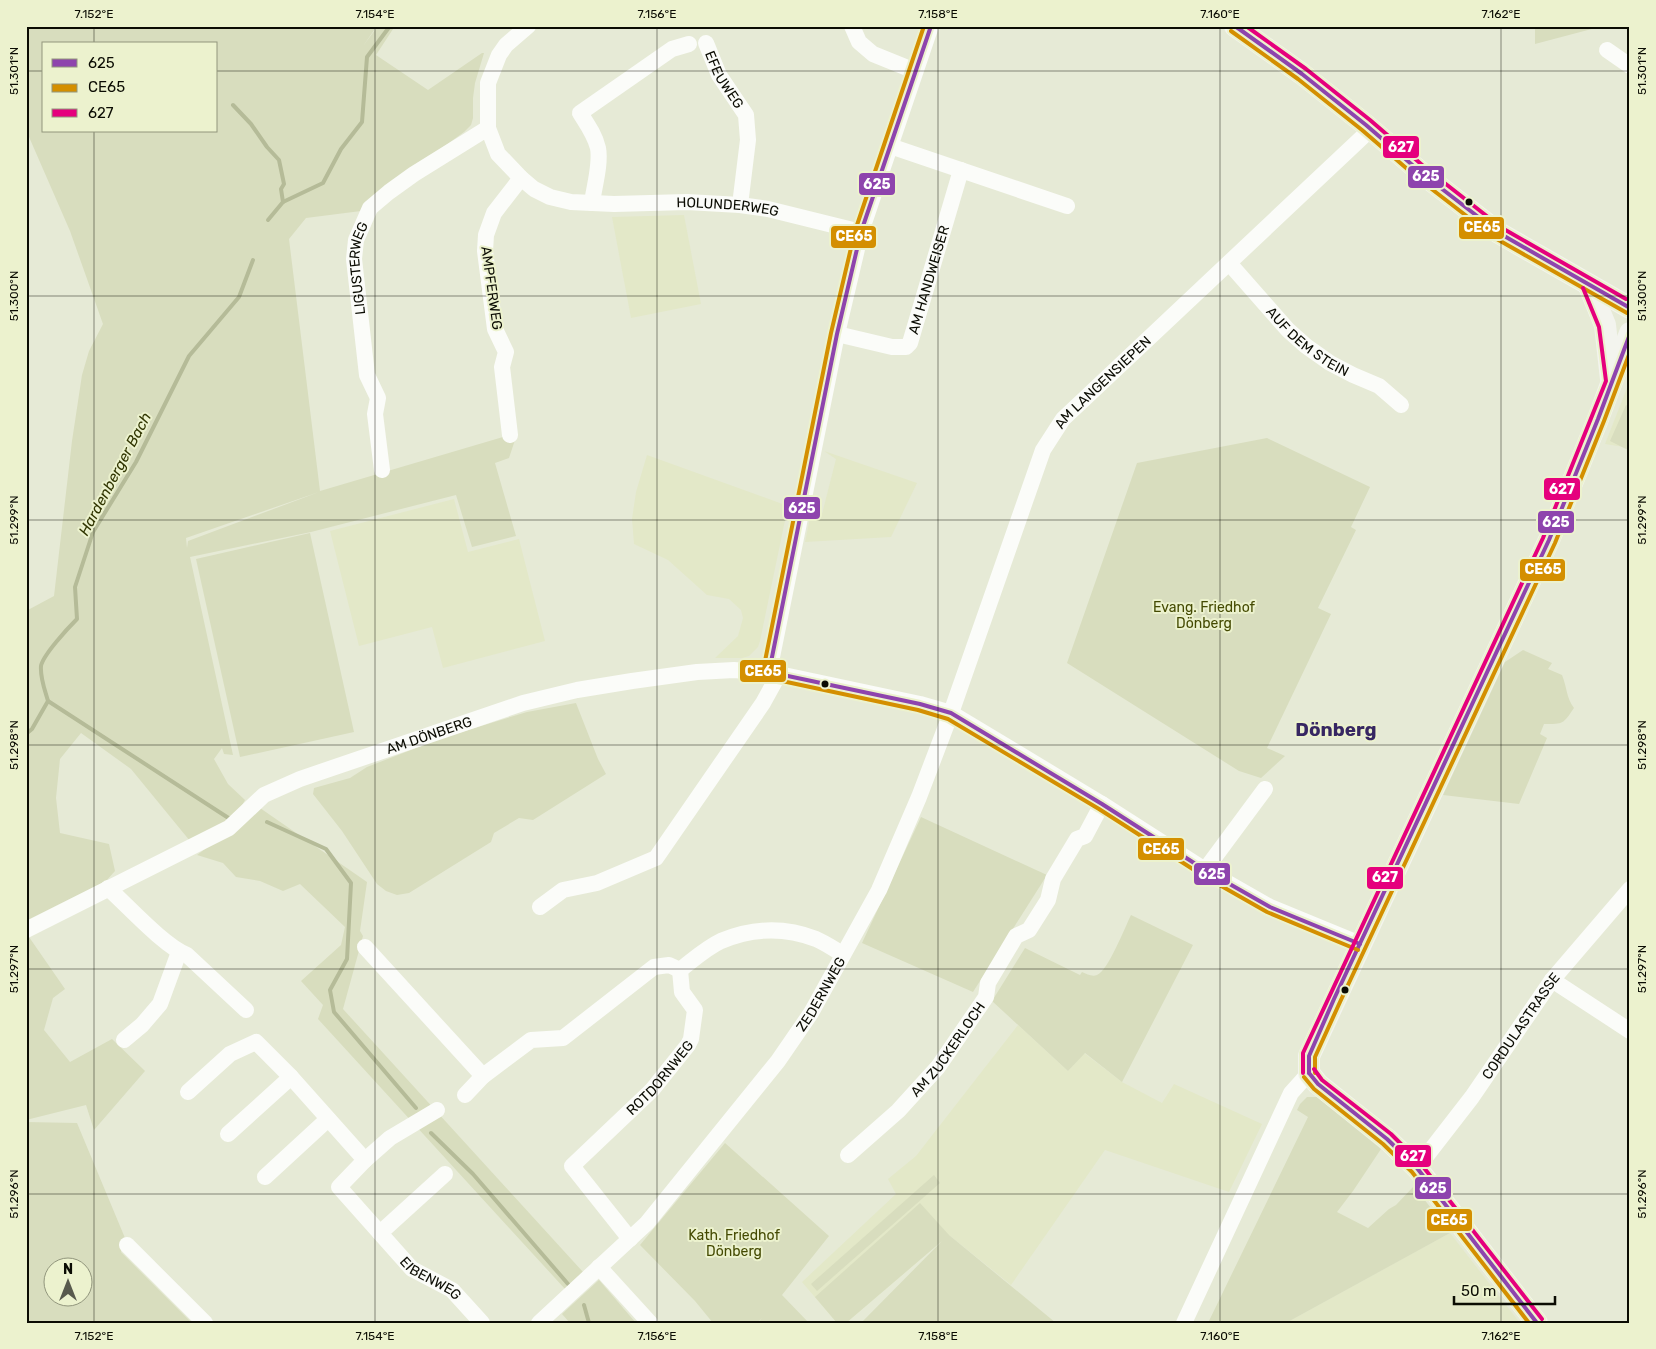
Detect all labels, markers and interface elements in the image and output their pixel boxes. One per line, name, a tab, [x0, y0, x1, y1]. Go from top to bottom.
text: 7.152°E	[75, 7, 113, 21]
text: 7.154°E	[355, 7, 395, 21]
text: 7.156°E	[637, 7, 677, 21]
text: 7.158°E	[918, 7, 958, 21]
text: 7.160°E	[1200, 7, 1240, 21]
text: 7.162°E	[1482, 7, 1520, 21]
legend	[42, 42, 218, 132]
text: 51.301°N	[7, 47, 21, 95]
text: 51.301°N	[1635, 47, 1649, 95]
street label: EFEUWEG	[701, 48, 747, 112]
text: 625	[88, 54, 115, 72]
text: CE65	[88, 78, 125, 96]
text: 627	[88, 104, 114, 122]
line badge: 627	[1382, 135, 1420, 159]
text: 627	[1388, 139, 1414, 156]
line badge: 625	[1407, 165, 1445, 189]
text: 625	[1412, 168, 1440, 185]
line badge: 625	[858, 172, 896, 196]
text: 625	[863, 176, 891, 193]
street label: HOLUNDERWEG	[676, 194, 781, 220]
unlabelled marker	[1464, 197, 1474, 207]
line badge: CE65	[1458, 216, 1505, 240]
street label: LIGUSTERWEG	[346, 219, 372, 316]
text: CE65	[1464, 219, 1500, 236]
street label: AM HANDWEISER	[905, 224, 953, 336]
line badge: CE65	[830, 225, 877, 249]
text: CE65	[836, 228, 872, 245]
street label: AMPFERWEG	[477, 245, 506, 331]
text: 51.300°N	[7, 271, 21, 321]
text: 51.300°N	[1635, 271, 1649, 321]
street label: AUF DEM STEIN	[1263, 304, 1352, 380]
street label: AM LANGENSIEPEN	[1051, 333, 1155, 432]
water label: Hardenberger Bach	[75, 409, 155, 539]
line badge: 627	[1543, 477, 1581, 501]
text: 627	[1549, 481, 1575, 498]
text: 51.299°N	[7, 495, 21, 545]
text: 51.299°N	[1635, 495, 1649, 545]
line badge: 625	[783, 496, 821, 520]
text: 625	[788, 500, 816, 517]
line badge: 625	[1537, 510, 1575, 534]
text: 625	[1542, 514, 1570, 531]
line badge: CE65	[1519, 558, 1566, 582]
text: CE65	[1525, 561, 1561, 578]
park label: Evang. Friedhof Dönberg	[1153, 599, 1256, 632]
line badge: CE65	[739, 659, 787, 683]
text: CE65	[745, 663, 781, 680]
unlabelled marker	[820, 679, 830, 689]
street label: AM DÖNBERG	[384, 713, 474, 758]
district label: Dönberg	[1295, 718, 1377, 741]
text: 51.298°N	[7, 720, 21, 770]
text: 51.298°N	[1635, 720, 1649, 770]
line badge: CE65	[1137, 837, 1185, 861]
text: CE65	[1143, 841, 1179, 858]
line badge: 625	[1193, 862, 1231, 886]
text: 625	[1198, 866, 1226, 883]
line badge: 627	[1366, 866, 1404, 890]
text: 627	[1372, 869, 1398, 886]
text: 51.297°N	[7, 945, 21, 993]
text: 51.297°N	[1635, 945, 1649, 993]
street label: ZEDERNWEG	[793, 954, 849, 1035]
street label: CORDULASTRASSE	[1479, 969, 1564, 1083]
unlabelled marker	[1340, 985, 1350, 995]
street label: AM ZUCKERLOCH	[907, 999, 989, 1101]
street label: ROTDORNWEG	[623, 1037, 697, 1119]
line badge: 627	[1394, 1144, 1432, 1168]
text: 627	[1400, 1148, 1426, 1165]
text: 51.296°N	[7, 1169, 21, 1219]
text: 51.296°N	[1635, 1169, 1649, 1219]
line badge: 625	[1414, 1176, 1452, 1200]
text: 625	[1419, 1180, 1447, 1197]
line badge: CE65	[1426, 1208, 1473, 1232]
text: CE65	[1431, 1212, 1467, 1229]
park label: Kath. Friedhof Dönberg	[688, 1227, 780, 1260]
street label: EIBENWEG	[396, 1253, 465, 1304]
north arrow	[42, 1256, 92, 1306]
text: N	[63, 1261, 73, 1278]
scale bar	[1454, 1274, 1555, 1306]
text: 50 m	[1461, 1282, 1496, 1300]
text: 7.152°E	[75, 1329, 113, 1343]
text: 7.154°E	[355, 1329, 395, 1343]
text: 7.156°E	[637, 1329, 677, 1343]
text: 7.158°E	[918, 1329, 958, 1343]
text: 7.160°E	[1200, 1329, 1240, 1343]
text: 7.162°E	[1482, 1329, 1520, 1343]

